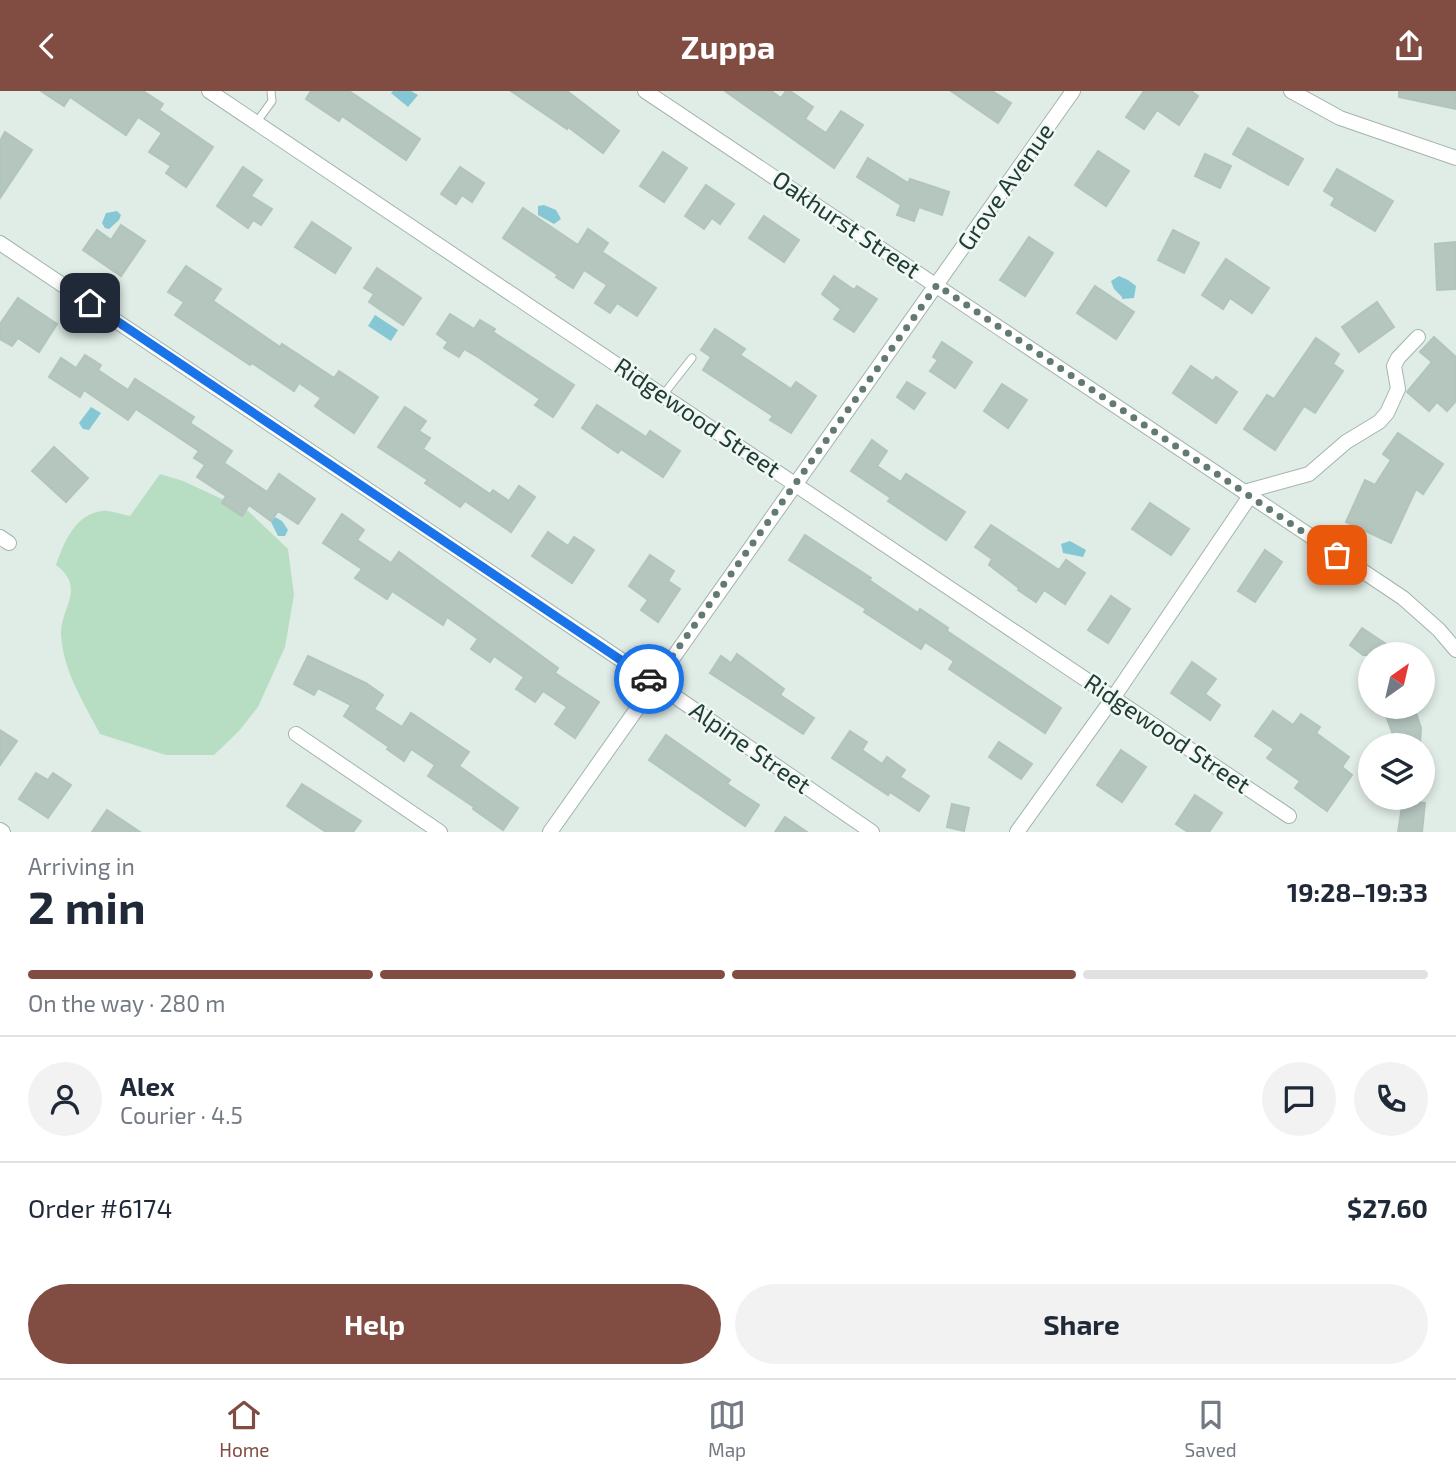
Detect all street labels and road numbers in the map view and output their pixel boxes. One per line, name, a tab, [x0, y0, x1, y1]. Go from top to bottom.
street label: Grove Avenue	[950, 117, 1059, 255]
street label: Oakhurst Street	[767, 164, 926, 284]
street label: Ridgewood Street	[610, 351, 786, 483]
street label: Ridgewood Street	[1080, 667, 1256, 799]
street label: Alpine Street	[685, 695, 817, 799]

